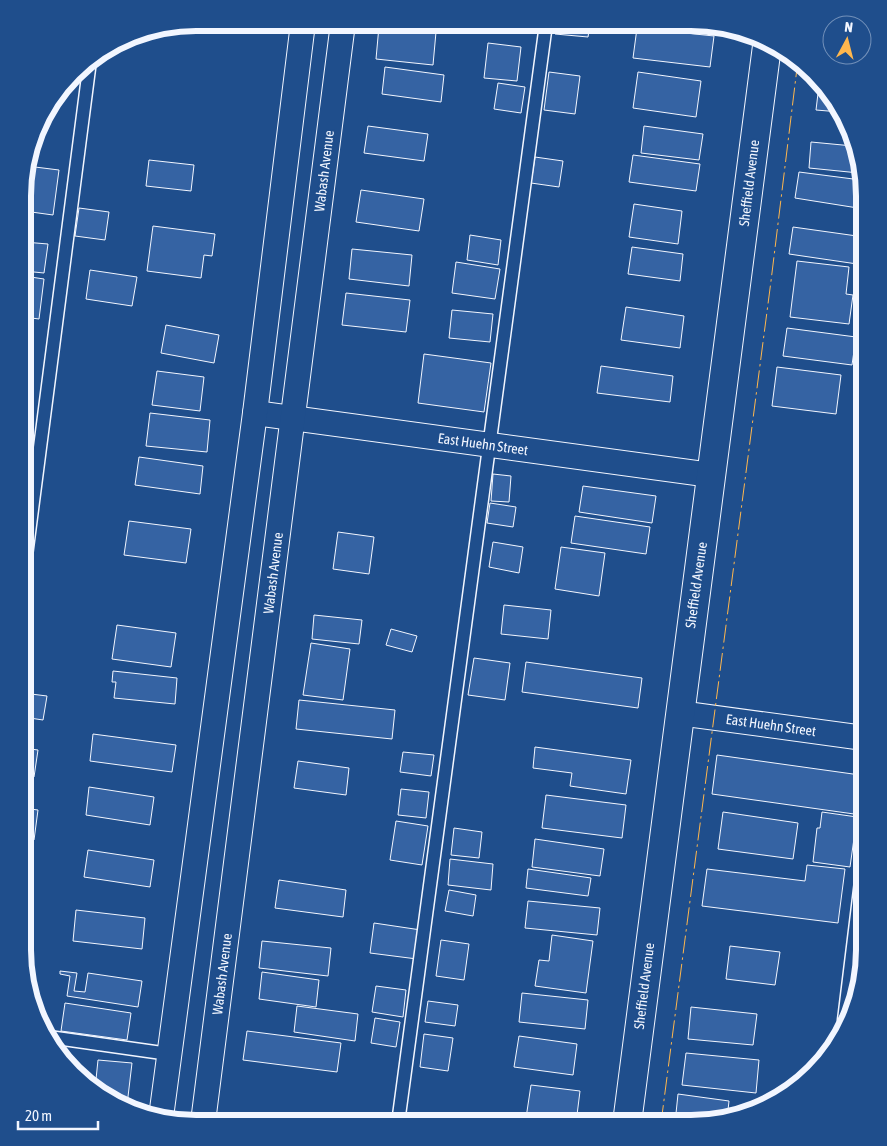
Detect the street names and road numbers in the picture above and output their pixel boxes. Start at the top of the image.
street label: Wabash Avenue [311,129,337,213]
street label: Sheffield Avenue [736,139,762,227]
street label: East Huehn Street [437,430,529,458]
street label: Wabash Avenue [260,531,286,615]
street label: Sheffield Avenue [682,541,710,629]
street label: East Huehn Street [725,711,817,739]
street label: Wabash Avenue [209,932,235,1016]
street label: Sheffield Avenue [631,942,657,1030]

